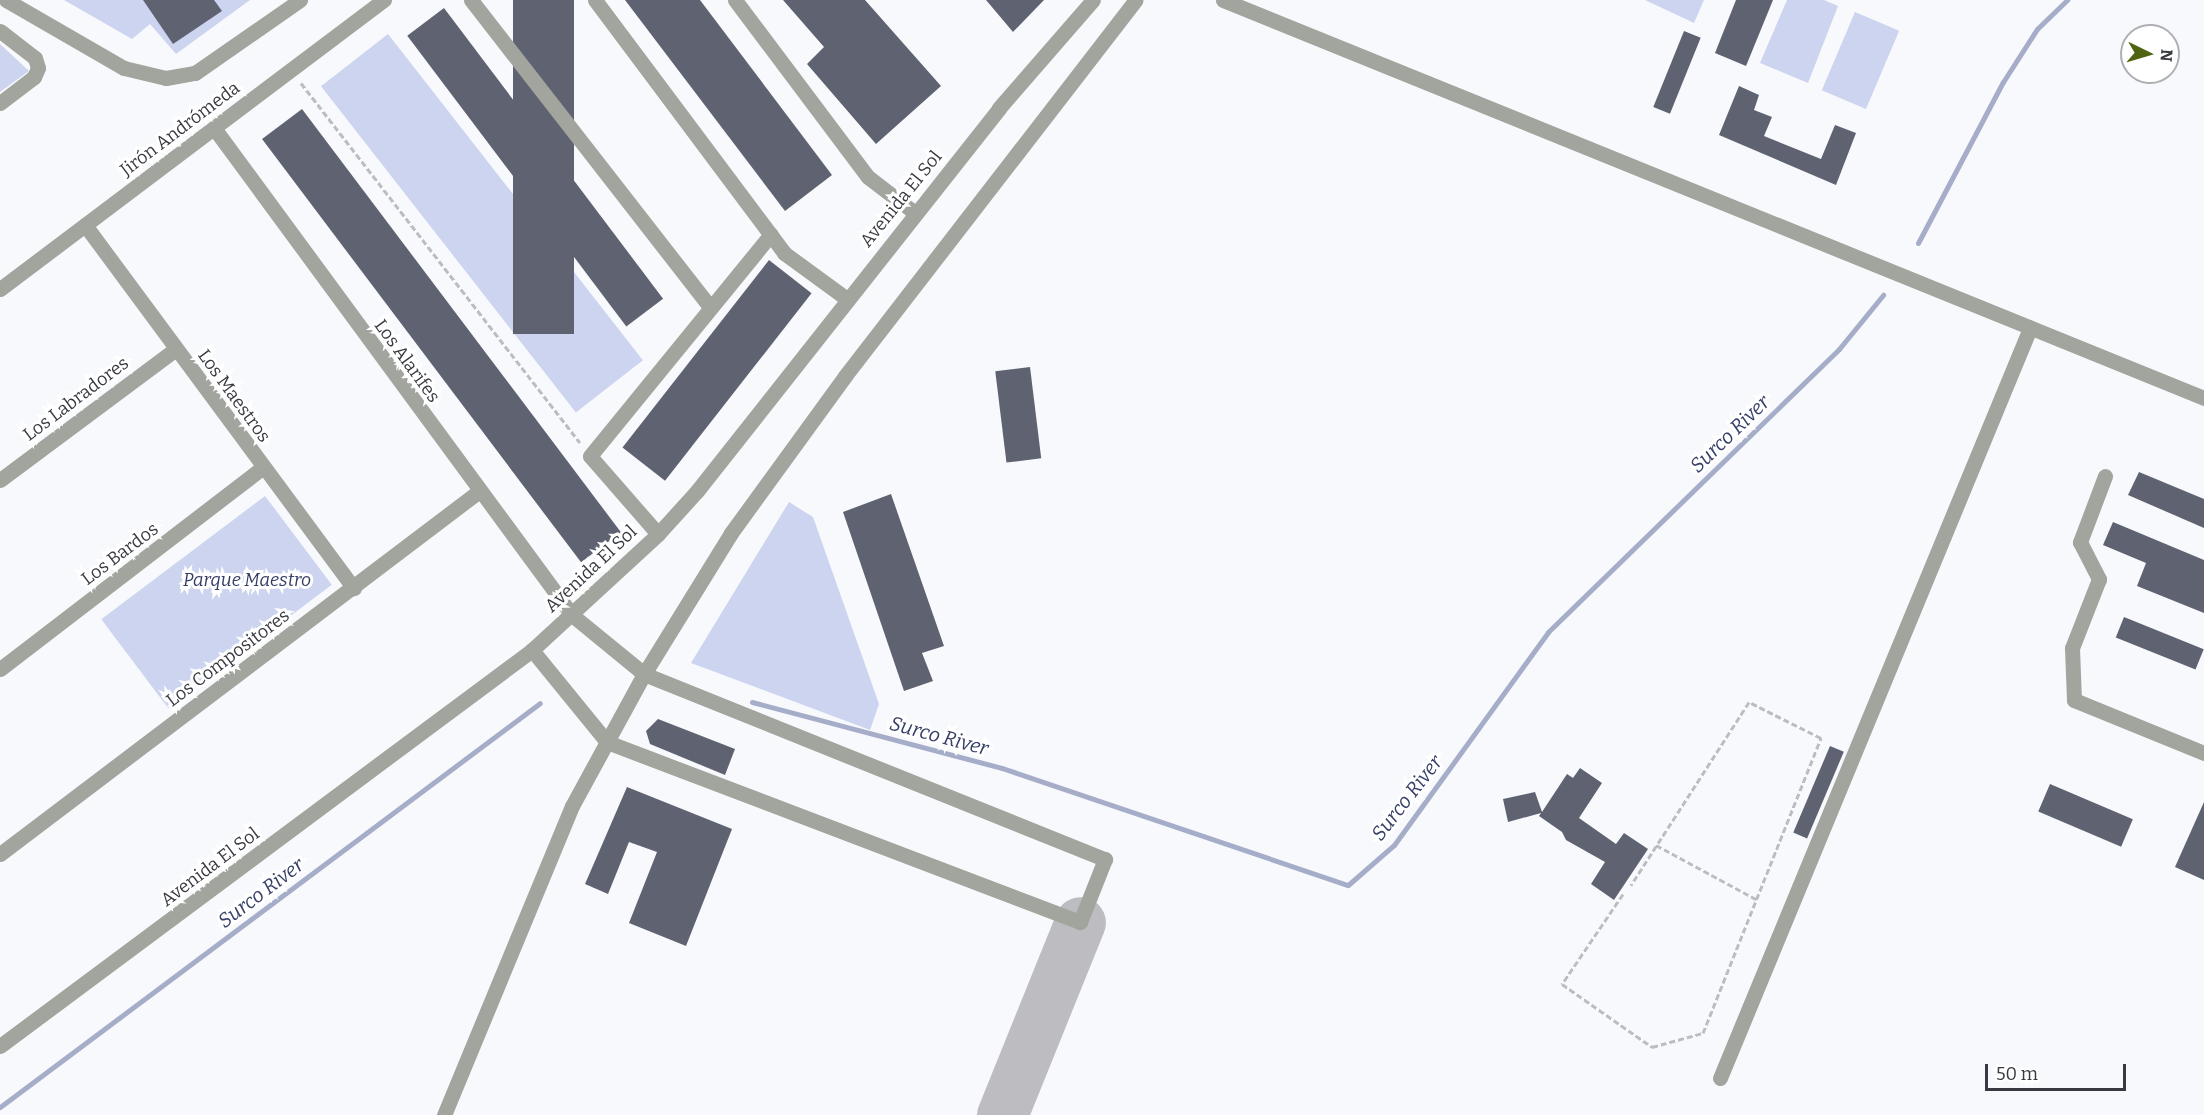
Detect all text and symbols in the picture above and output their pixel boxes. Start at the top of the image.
north arrow [2120,24,2180,84]
text: N [2156,48,2176,62]
street label: Jirón Andrómeda [116,77,244,181]
street label: Avenida El Sol [856,147,946,251]
street label: Los Alarifes [370,315,444,407]
street label: Los Maestros [193,345,275,447]
street label: Los Labradores [19,352,133,446]
water label: Surco River [1685,390,1775,478]
street label: Los Bardos [77,518,163,590]
street label: Avenida El Sol [541,521,641,617]
park label: Parque Maestro [183,569,311,591]
street label: Los Compositores [162,605,294,711]
water label: Surco River [887,711,991,761]
water label: Surco River [1366,751,1448,845]
street label: Avenida El Sol [157,823,263,911]
water label: Surco River [213,853,309,933]
scale bar [1988,1052,2129,1090]
text: 50 m [1996,1063,2038,1085]

